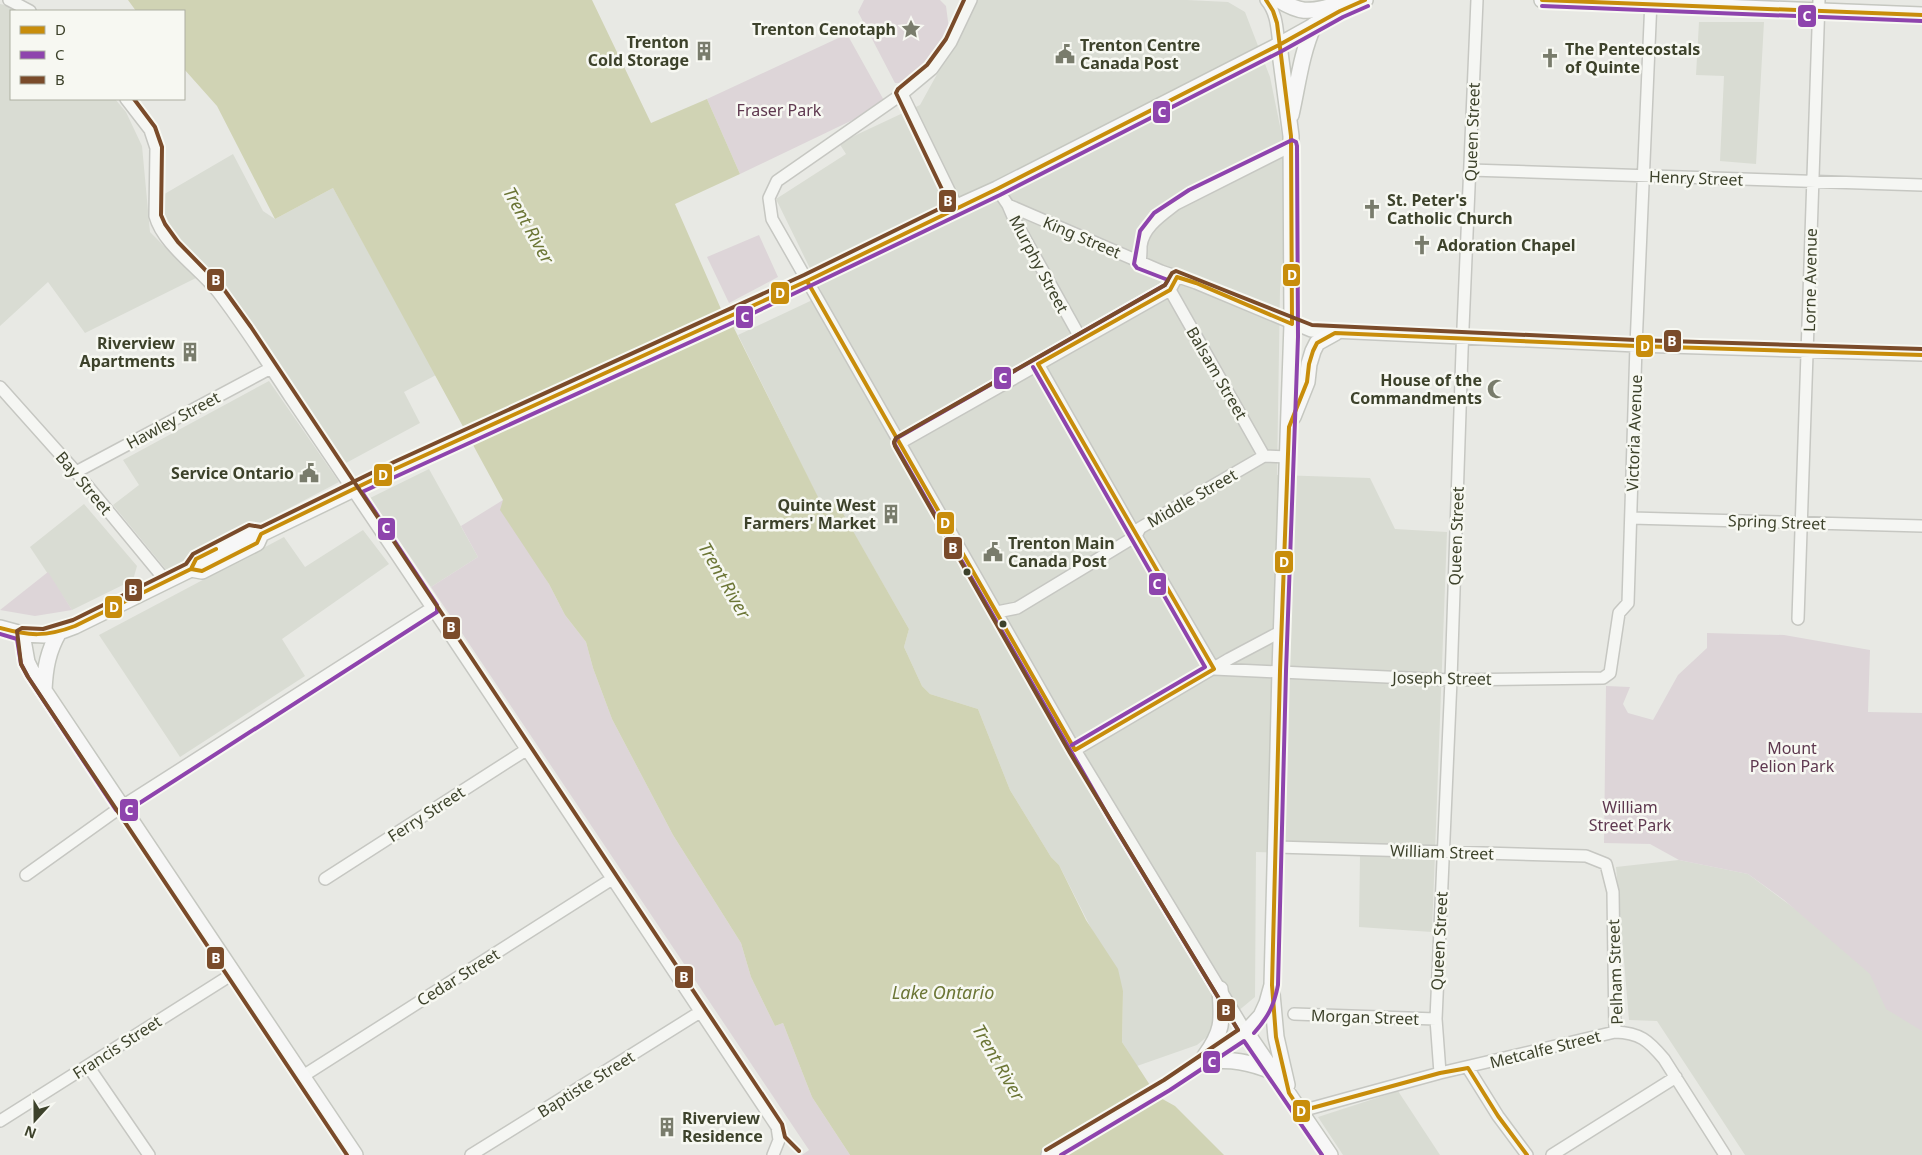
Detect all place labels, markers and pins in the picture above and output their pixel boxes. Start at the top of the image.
place label: Trenton Cenotaph [752,18,896,40]
place icon: Trenton Cenotaph [900,18,922,40]
place label: Trenton Cold Storage [588,31,689,71]
place label: Trenton Centre Canada Post [1080,34,1200,74]
place label: The Pentecostals of Quinte [1565,38,1700,78]
building icon: Trenton Cold Storage [693,40,715,62]
public building icon: Trenton Centre Canada Post [1054,43,1076,65]
church icon: The Pentecostals of Quinte [1539,47,1561,69]
place label: St. Peter's Catholic Church [1387,189,1513,229]
church icon: St. Peter's Catholic Church [1361,198,1383,220]
church icon: Adoration Chapel [1411,234,1433,256]
place label: Adoration Chapel [1437,234,1576,256]
place label: Riverview Apartments [80,332,175,372]
building icon: Riverview Apartments [179,341,201,363]
place label: House of the Commandments [1350,369,1482,409]
mosque icon: House of the Commandments [1486,378,1508,400]
place label: Service Ontario [171,462,294,484]
public building icon: Service Ontario [298,462,320,484]
place label: Quinte West Farmers' Market [743,494,876,534]
building icon: Quinte West Farmers' Market [880,503,902,525]
place label: Trenton Main Canada Post [1008,532,1115,572]
public building icon: Trenton Main Canada Post [982,541,1004,563]
unlabelled marker [962,567,972,577]
unlabelled marker [998,619,1008,629]
place label: Riverview Residence [682,1107,763,1147]
building icon: Riverview Residence [656,1116,678,1138]

